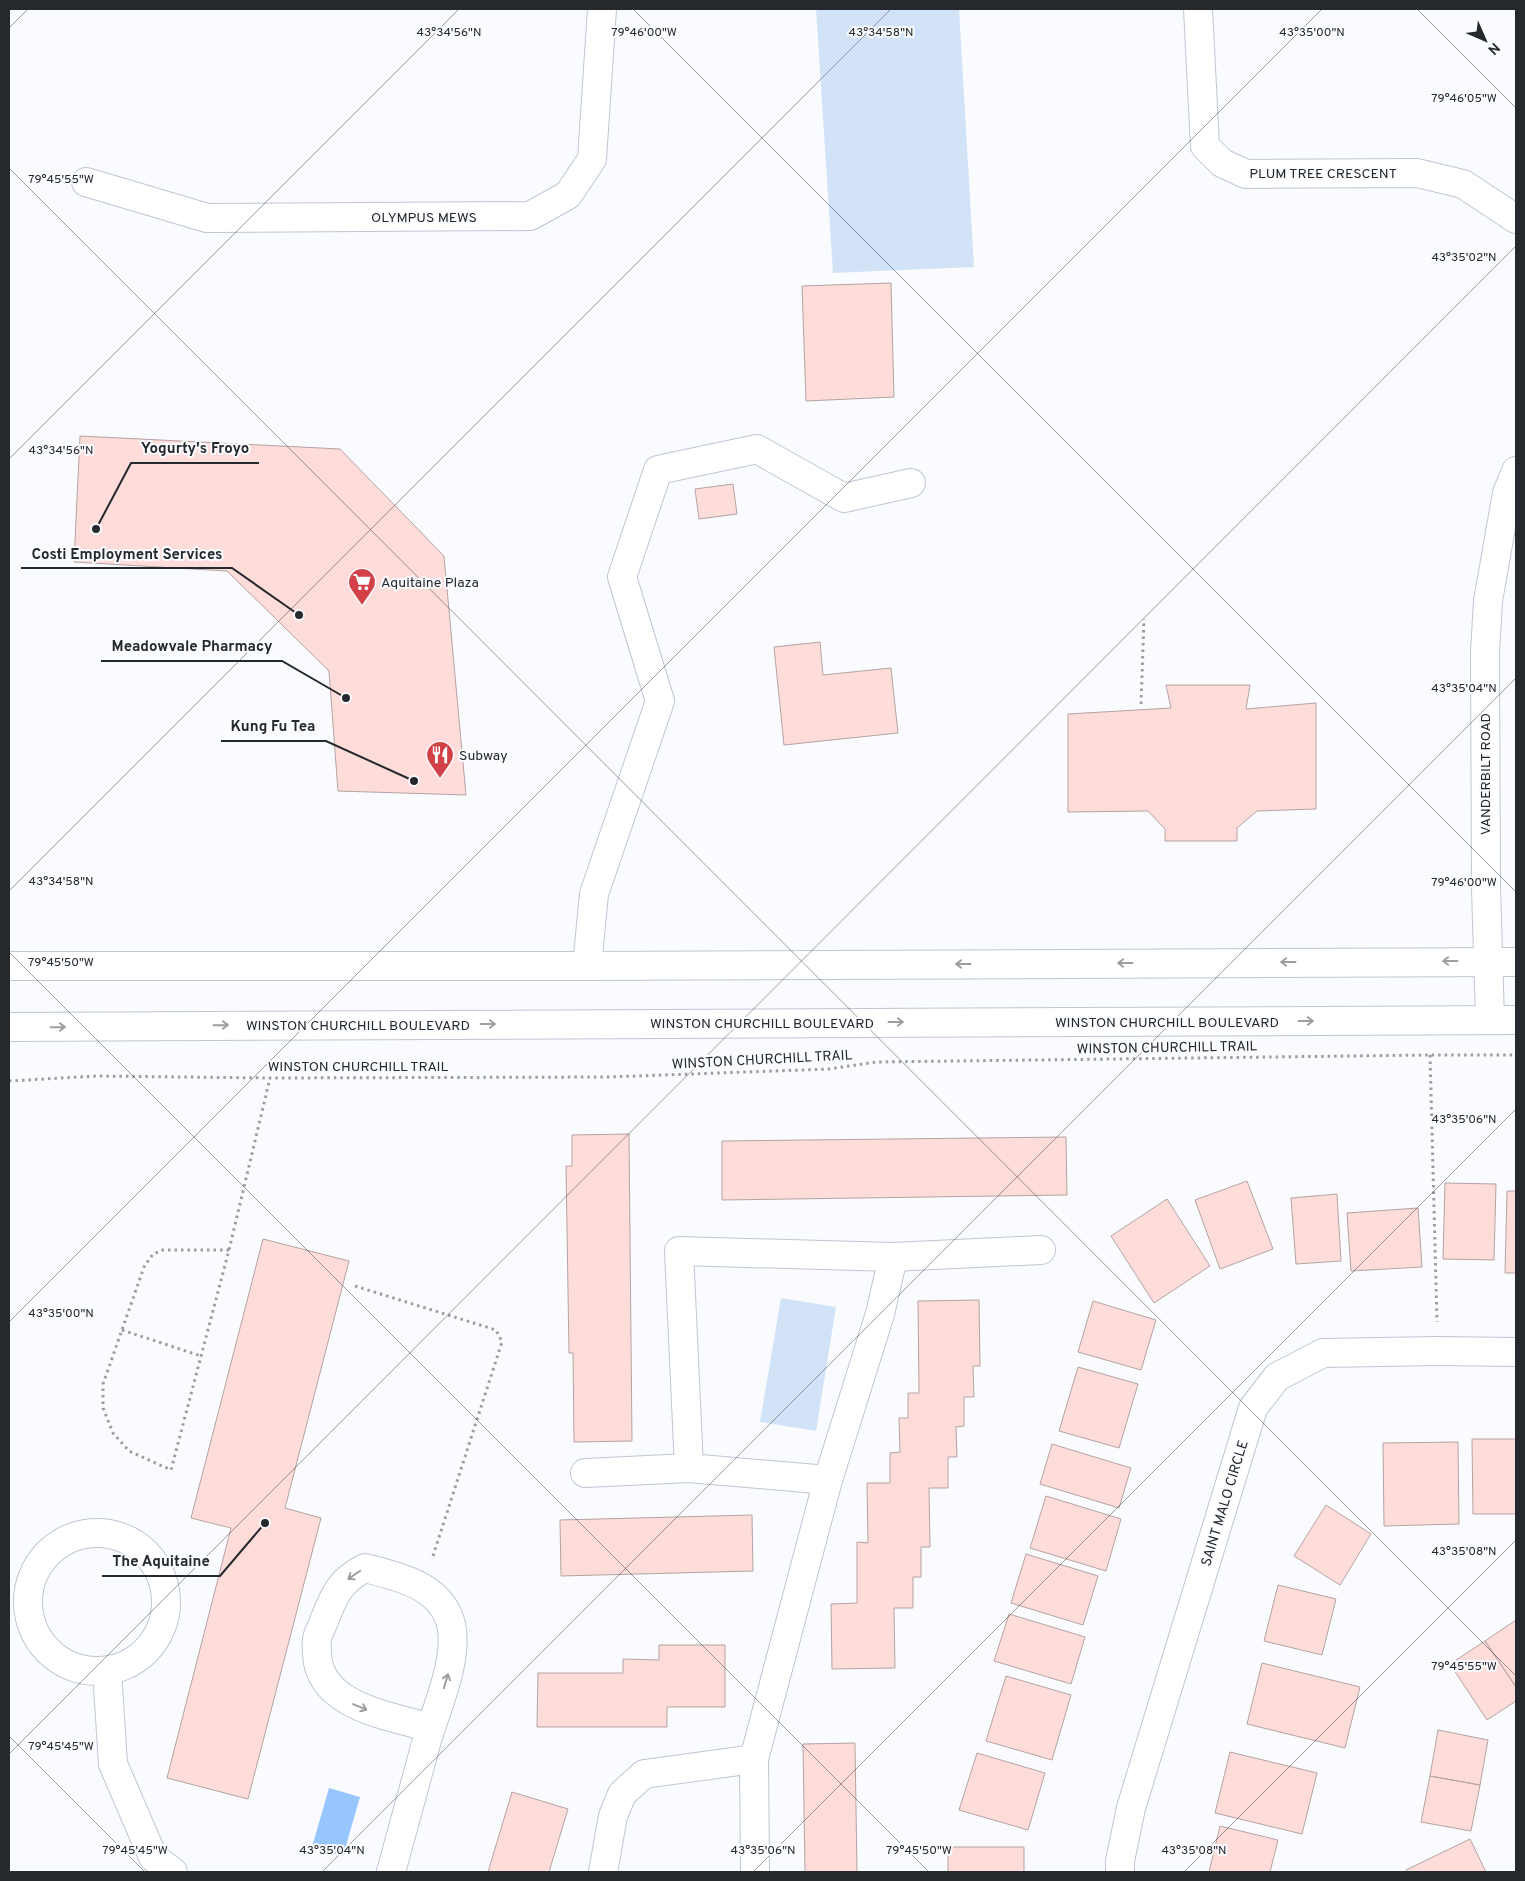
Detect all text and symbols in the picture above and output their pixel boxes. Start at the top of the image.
north arrow [1460,15,1510,65]
text: 43°34'56"N [417,25,481,41]
text: 79°46'00"W [611,25,677,41]
text: 43°34'58"N [849,25,913,41]
text: 43°35'00"N [1279,25,1345,41]
text: N [1484,39,1503,58]
text: 79°46'05"W [1431,91,1497,107]
street label: PLUM TREE CRESCENT [1249,166,1397,183]
text: 79°45'55"W [28,172,94,188]
street label: OLYMPUS MEWS [371,210,477,227]
text: 43°35'02"N [1431,250,1497,266]
callout: Yogurty's Froyo [131,433,259,463]
text: Yogurty's Froyo [141,440,249,459]
text: 43°34'56"N [29,443,93,459]
callout: Costi Employment Services [21,538,232,568]
text: Costi Employment Services [32,546,222,565]
supermarket icon: Aquitaine Plaza [347,567,377,606]
place label: Aquitaine Plaza [381,575,479,592]
callout: Meadowvale Pharmacy [101,631,282,661]
text: Meadowvale Pharmacy [112,638,273,657]
text: 43°35'04"N [1431,681,1497,697]
callout: Kung Fu Tea [221,711,326,741]
street label: VANDERBILT ROAD [1478,713,1495,835]
text: Kung Fu Tea [231,718,315,737]
restaurant icon: Subway [425,740,455,779]
place label: Subway [459,748,508,765]
text: 43°34'58"N [29,874,93,890]
text: 79°46'00"W [1431,875,1497,891]
text: 79°45'50"W [28,955,94,971]
one-way arrow [1442,956,1458,966]
one-way arrow [1280,957,1296,967]
one-way arrow [1117,958,1134,968]
one-way arrow [955,959,971,969]
street label: WINSTON CHURCHILL BOULEVARD [1055,1015,1279,1032]
street label: WINSTON CHURCHILL BOULEVARD [650,1016,874,1033]
one-way arrow [1298,1016,1314,1026]
one-way arrow [887,1017,903,1027]
street label: WINSTON CHURCHILL BOULEVARD [246,1018,470,1035]
one-way arrow [480,1019,496,1029]
one-way arrow [212,1020,228,1030]
one-way arrow [50,1022,66,1032]
street label: WINSTON CHURCHILL TRAIL [1077,1038,1258,1059]
street label: WINSTON CHURCHILL TRAIL [671,1047,853,1074]
street label: WINSTON CHURCHILL TRAIL [268,1059,449,1076]
text: 43°35'06"N [1431,1112,1497,1128]
text: 43°35'00"N [28,1306,94,1322]
street label: SAINT MALO CIRCLE [1198,1439,1253,1568]
text: 43°35'08"N [1431,1544,1497,1560]
callout: The Aquitaine [102,1546,220,1576]
text: The Aquitaine [112,1553,210,1572]
one-way arrow [347,1570,361,1580]
text: 79°45'55"W [1431,1659,1497,1675]
one-way arrow [442,1674,451,1689]
one-way arrow [352,1702,367,1712]
text: 79°45'45"W [28,1739,94,1755]
text: 79°45'45"W [102,1843,168,1859]
text: 43°35'04"N [299,1843,365,1859]
text: 43°35'06"N [730,1843,796,1859]
text: 79°45'50"W [886,1843,952,1859]
text: 43°35'08"N [1161,1843,1227,1859]

